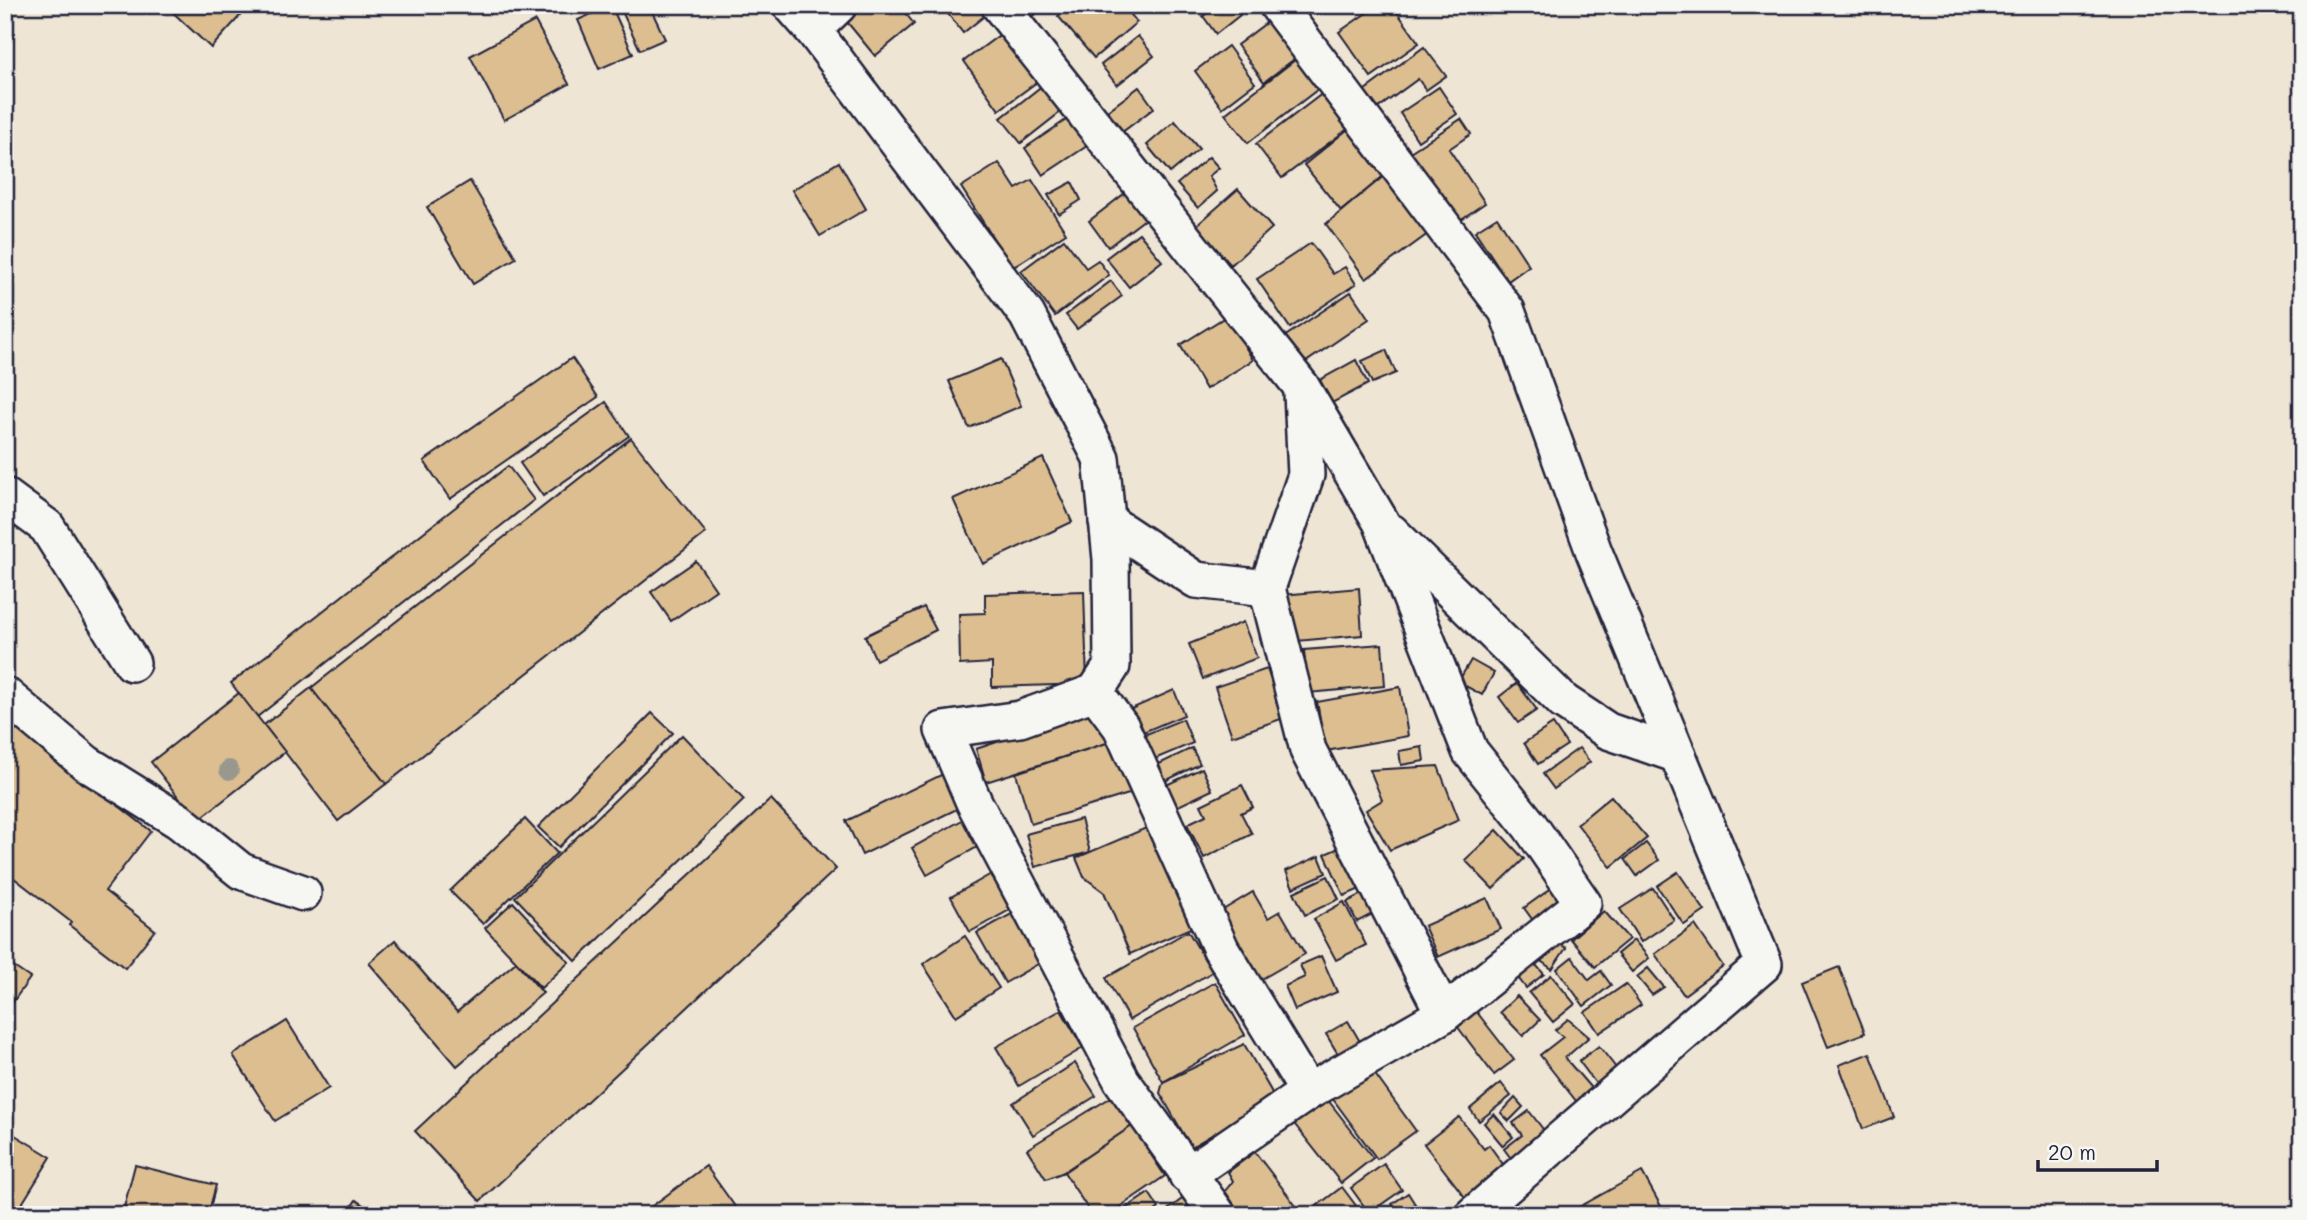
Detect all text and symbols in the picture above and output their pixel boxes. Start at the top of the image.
scale bar [2038,1129,2156,1173]
text: 20 m [2048,1138,2096,1165]

